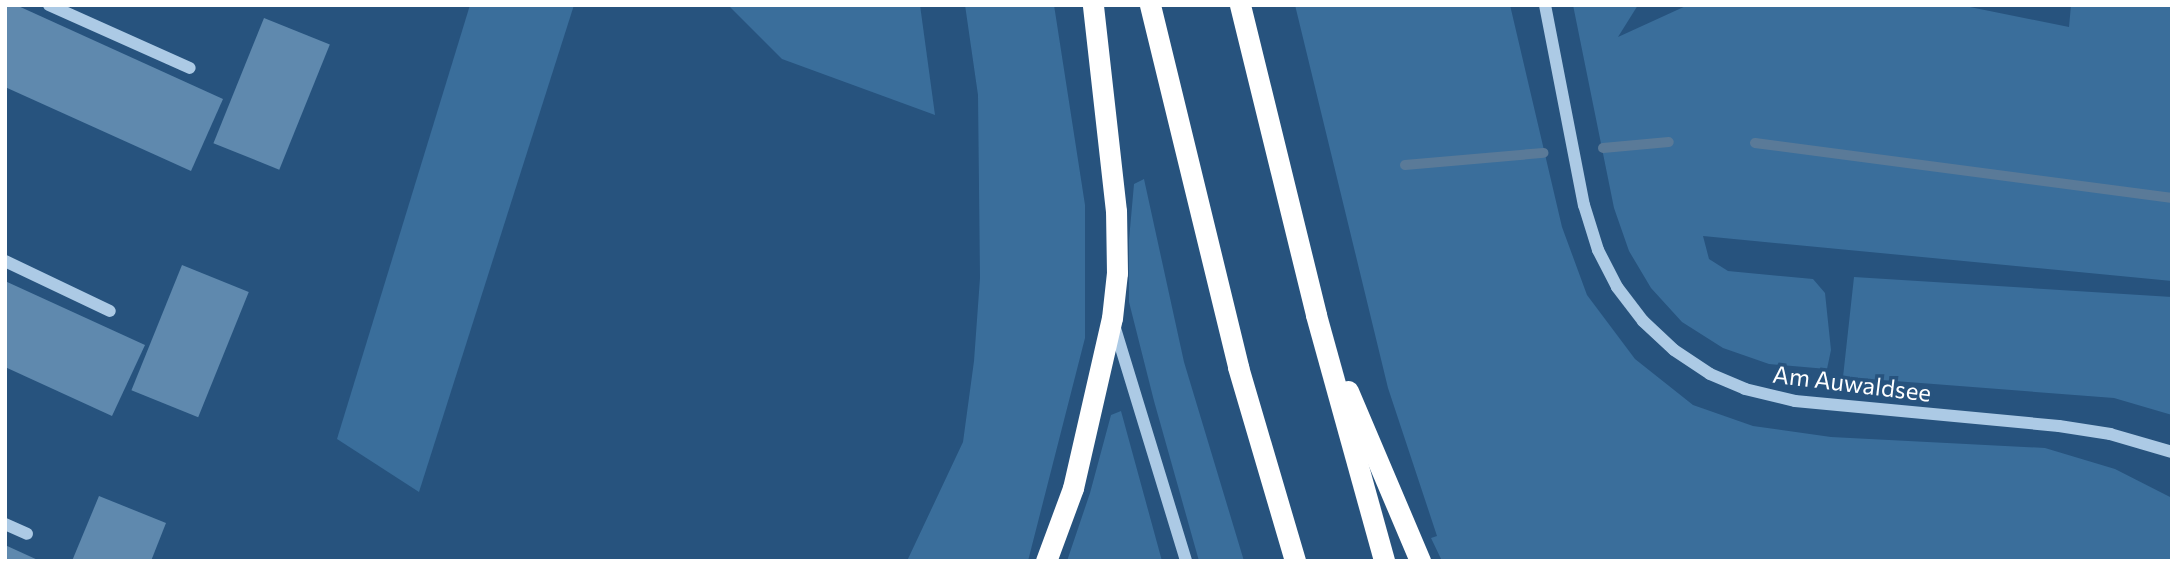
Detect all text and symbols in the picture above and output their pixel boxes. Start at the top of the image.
street label: Am Auwaldsee [1771,359,1933,407]

